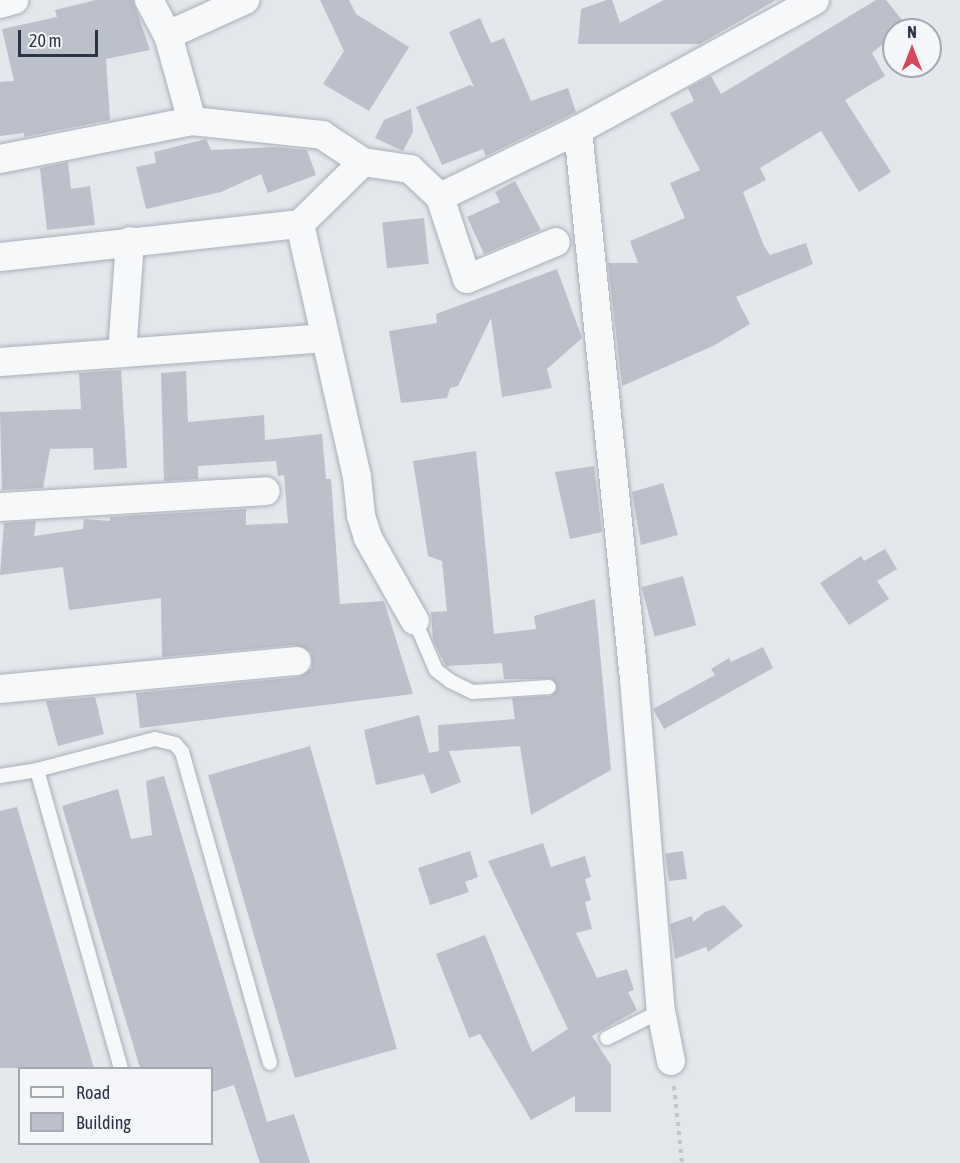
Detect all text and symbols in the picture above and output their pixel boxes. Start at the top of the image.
scale bar [21,18,100,56]
north arrow [882,18,942,78]
text: N [907,23,917,41]
text: 20 m [29,30,61,51]
legend [18,1067,213,1145]
text: Road [76,1082,110,1103]
text: Building [76,1112,131,1133]

